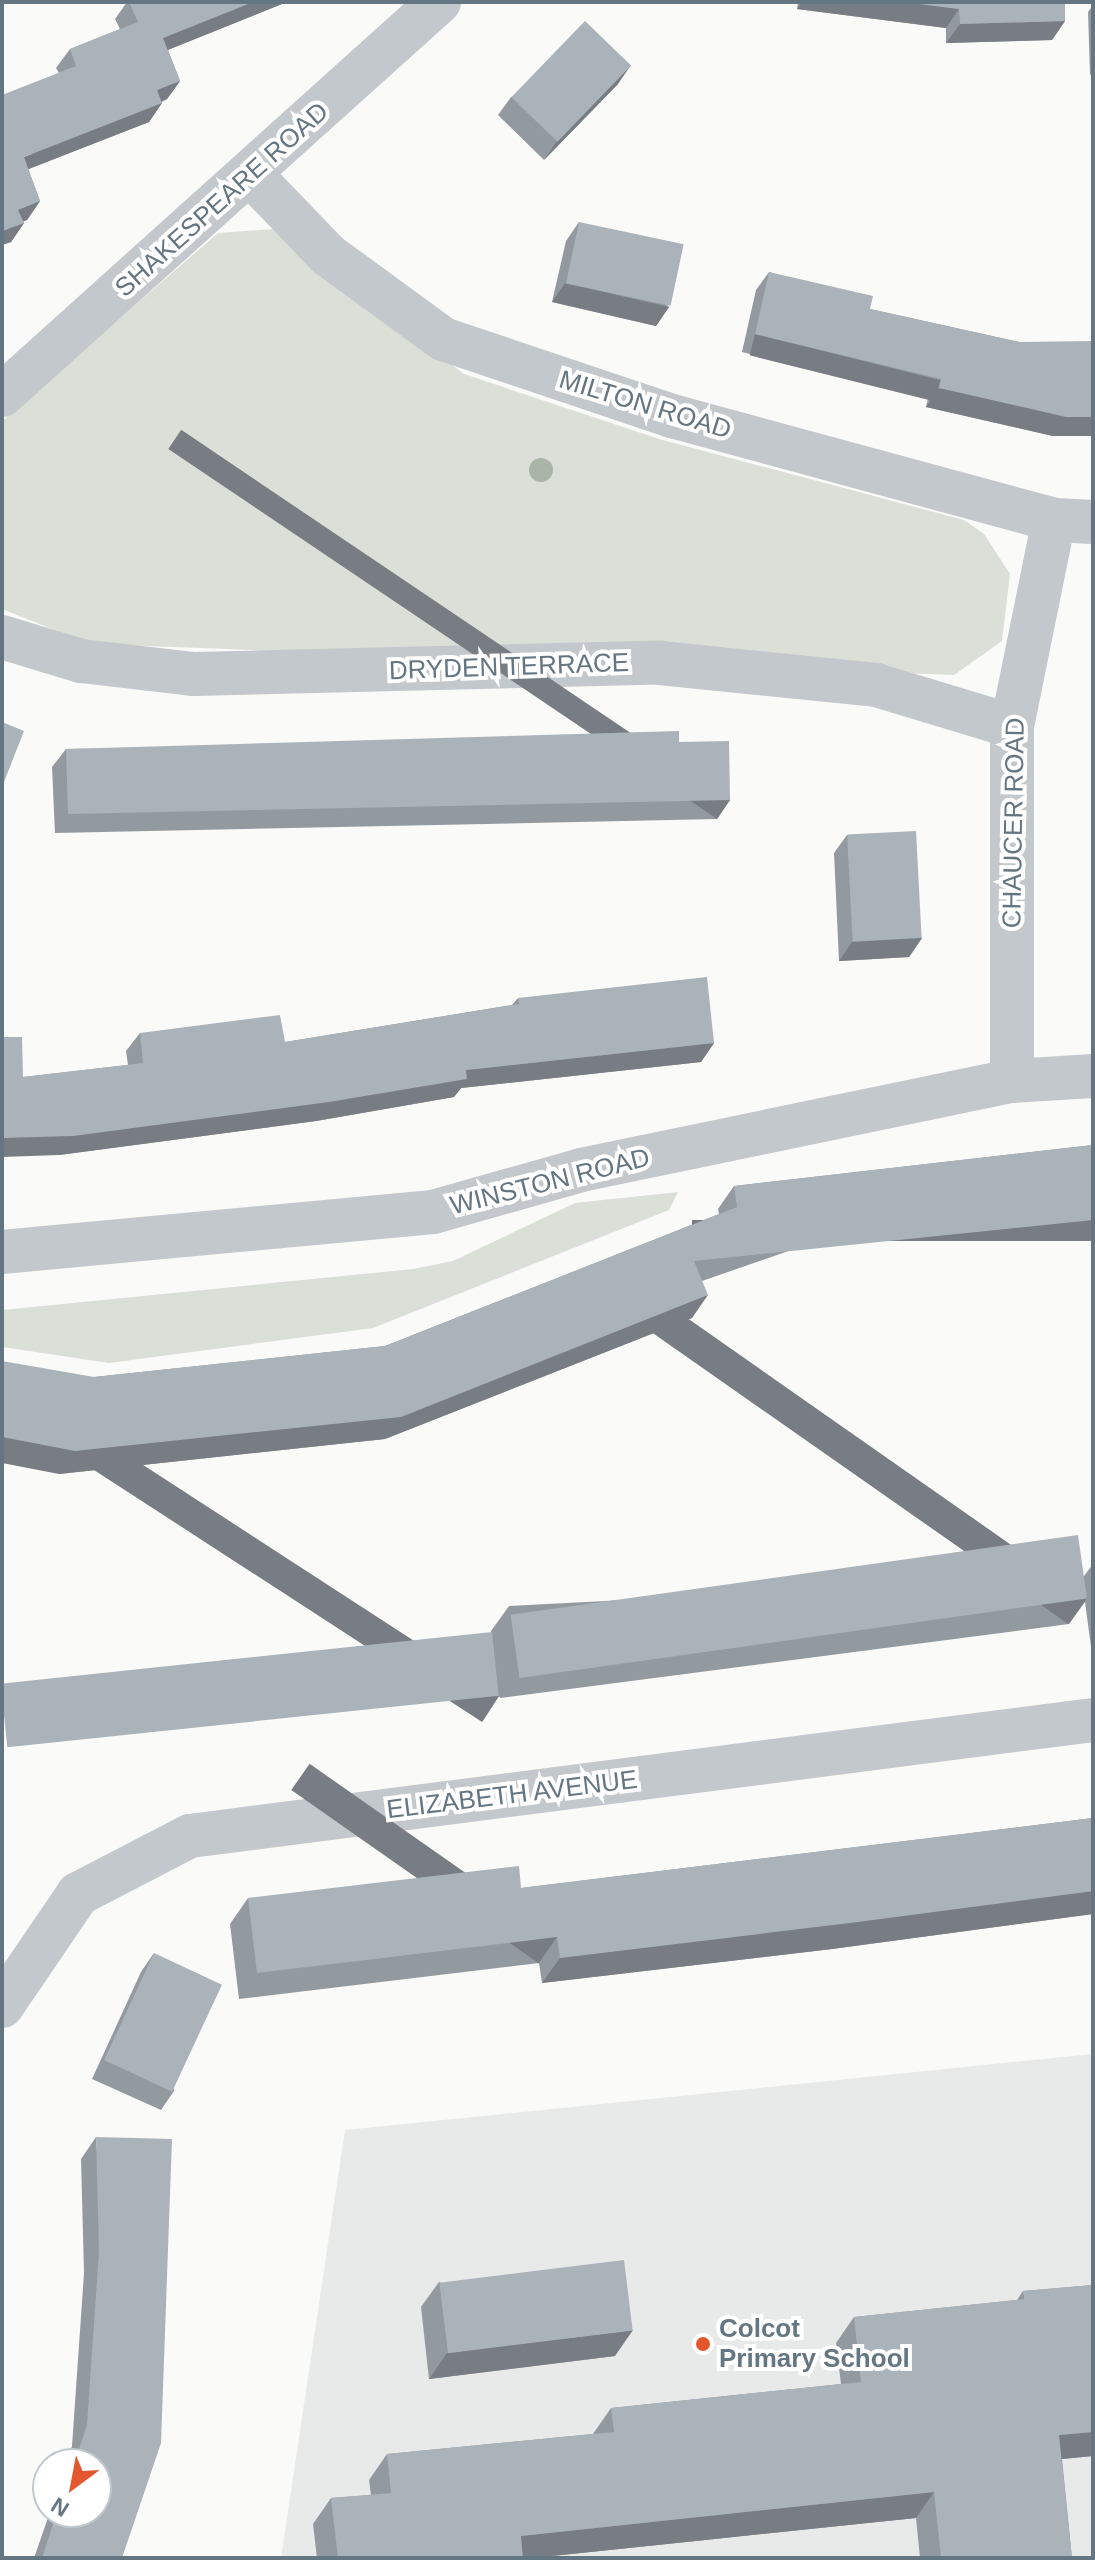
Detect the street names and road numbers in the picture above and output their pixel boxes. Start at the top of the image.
street label: SHAKESPEARE ROAD [109,96,335,304]
street label: MILTON ROAD [555,364,735,446]
street label: DRYDEN TERRACE [388,647,630,687]
street label: CHAUCER ROAD [997,717,1031,929]
street label: WINSTON ROAD [447,1142,653,1222]
street label: ELIZABETH AVENUE [384,1764,640,1826]

